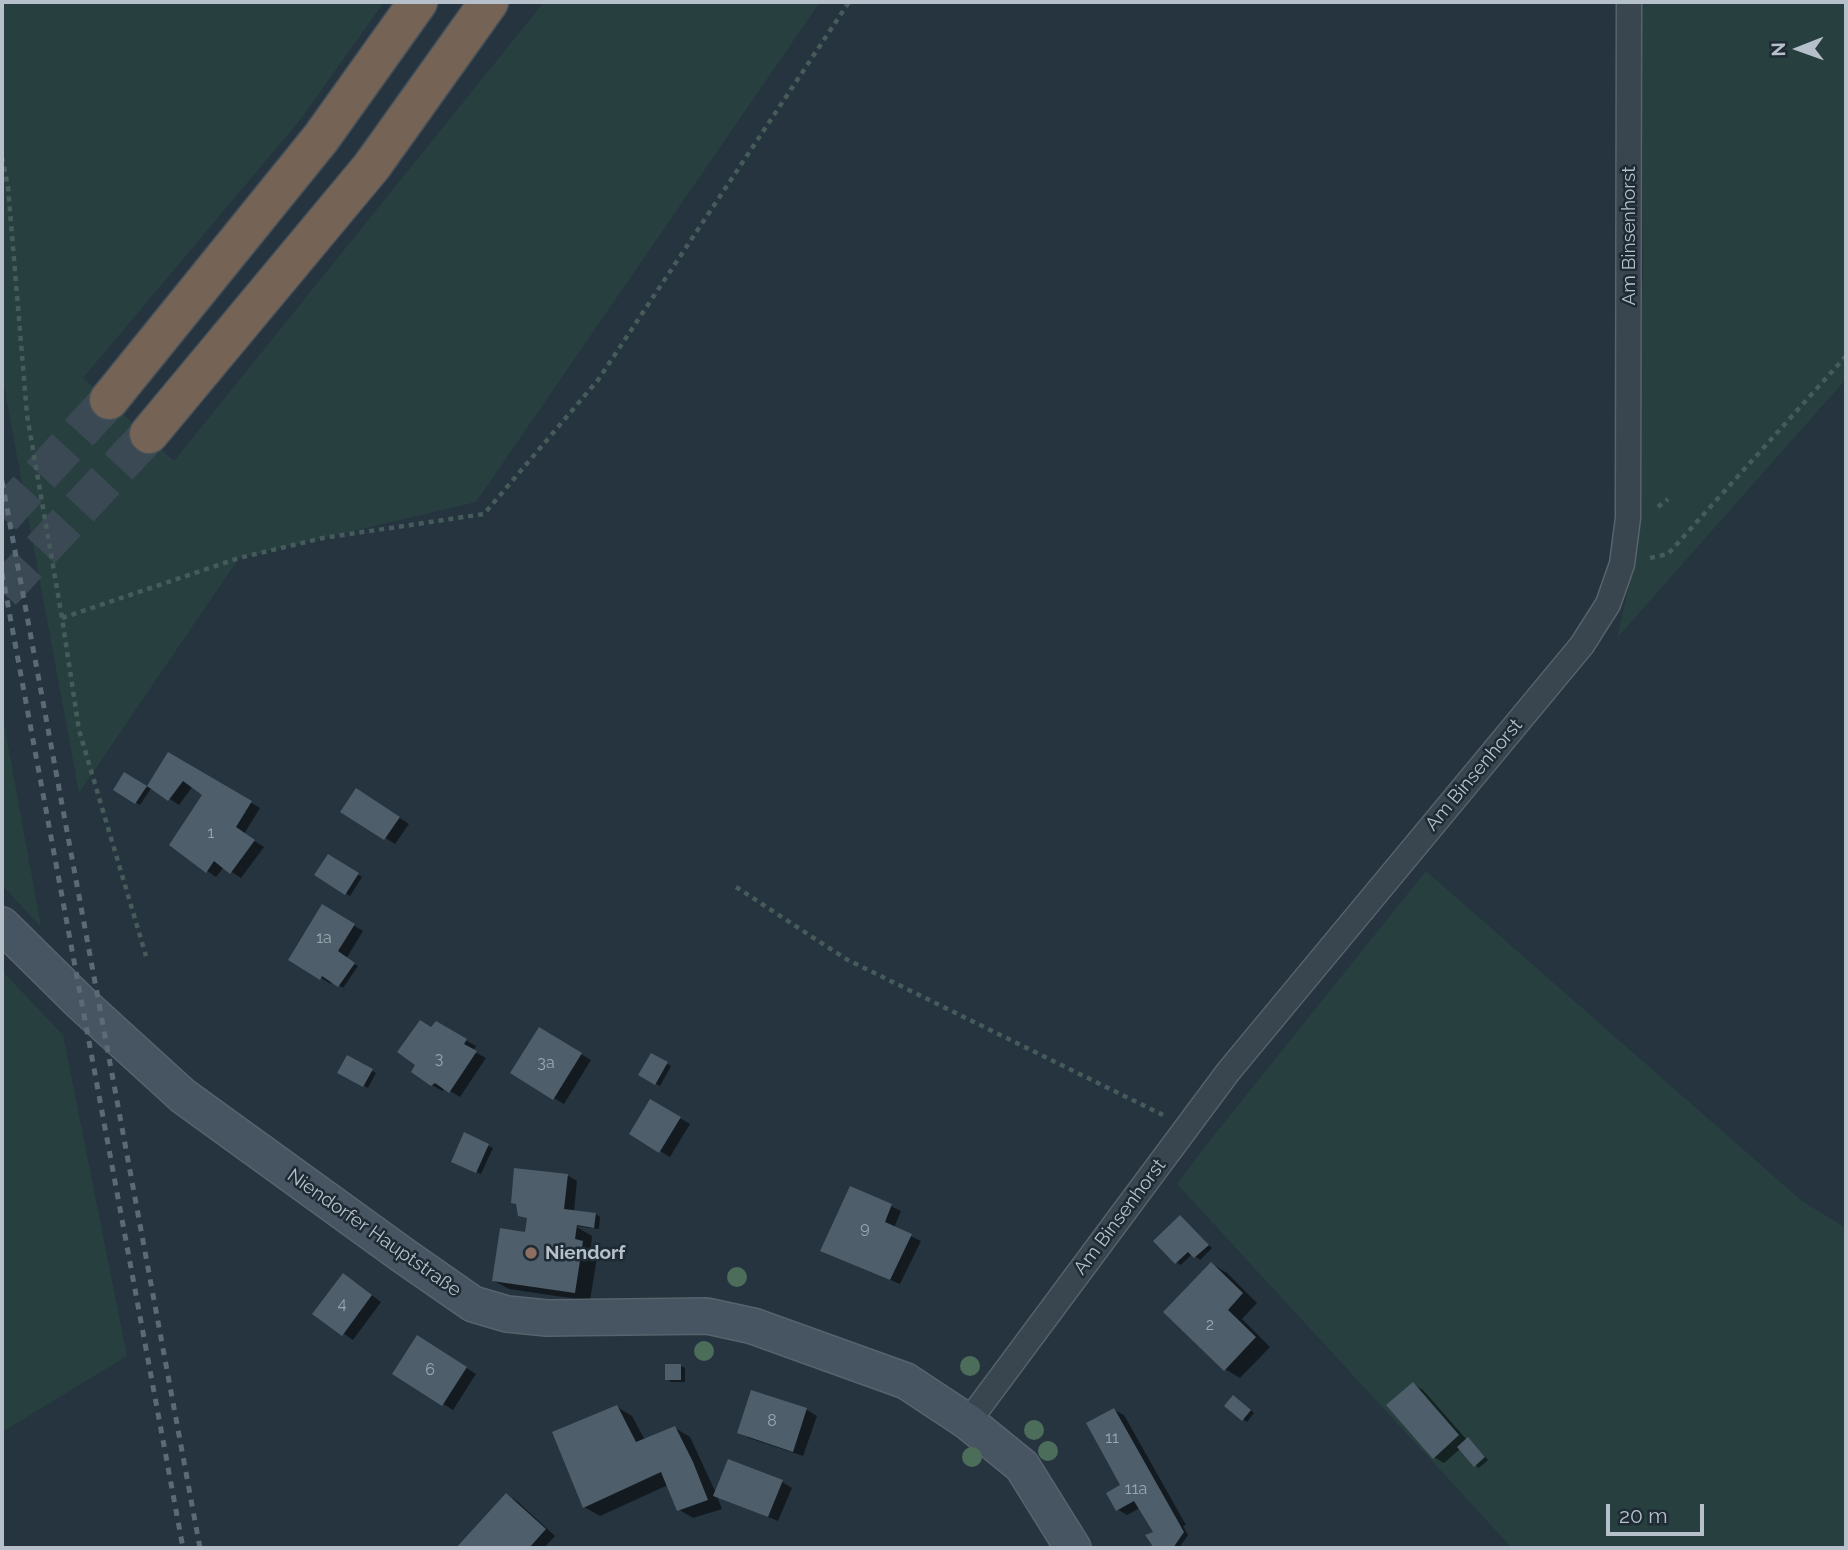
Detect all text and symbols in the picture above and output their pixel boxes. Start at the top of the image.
north arrow [1764,14,1834,84]
text: N [1767,42,1789,57]
street label: Am Binsenhorst [1618,166,1640,306]
street label: Am Binsenhorst [1421,714,1527,836]
house number: 1 [208,823,214,843]
house number: 1a [316,928,332,948]
house number: 3 [435,1049,443,1069]
house number: 3a [537,1053,555,1073]
street label: Am Binsenhorst [1069,1155,1171,1279]
street label: Niendorfer Hauptstraße [283,1164,465,1302]
house number: 9 [860,1218,870,1238]
place label: Niendorf [545,1242,625,1264]
marker: Niendorf [523,1245,539,1261]
house number: 4 [338,1294,346,1314]
house number: 2 [1206,1315,1214,1335]
house number: 6 [425,1360,435,1380]
house number: 8 [767,1411,777,1431]
house number: 11 [1105,1428,1119,1448]
house number: 11a [1125,1479,1147,1499]
scale bar [1610,1490,1708,1534]
text: 20 m [1619,1503,1667,1528]

